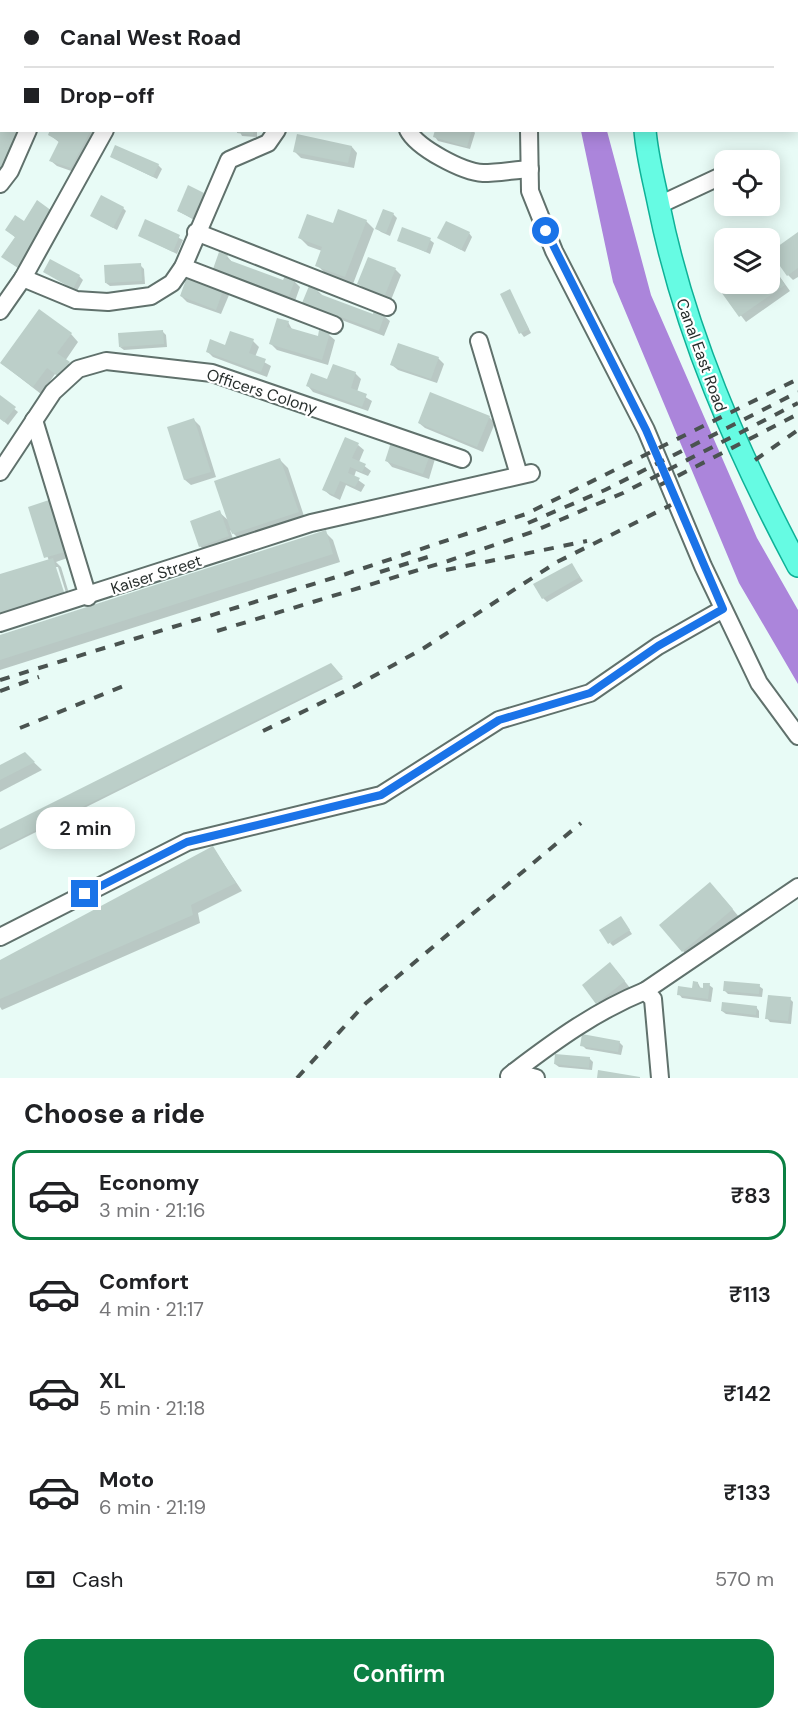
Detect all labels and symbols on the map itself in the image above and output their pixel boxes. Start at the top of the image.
route start [532,217,559,244]
street label: Canal East Road [671,296,732,415]
street label: Officers Colony [204,364,320,419]
street label: Kaiser Street [108,550,204,599]
callout: 2 min [36,807,134,849]
route end [71,880,98,907]

